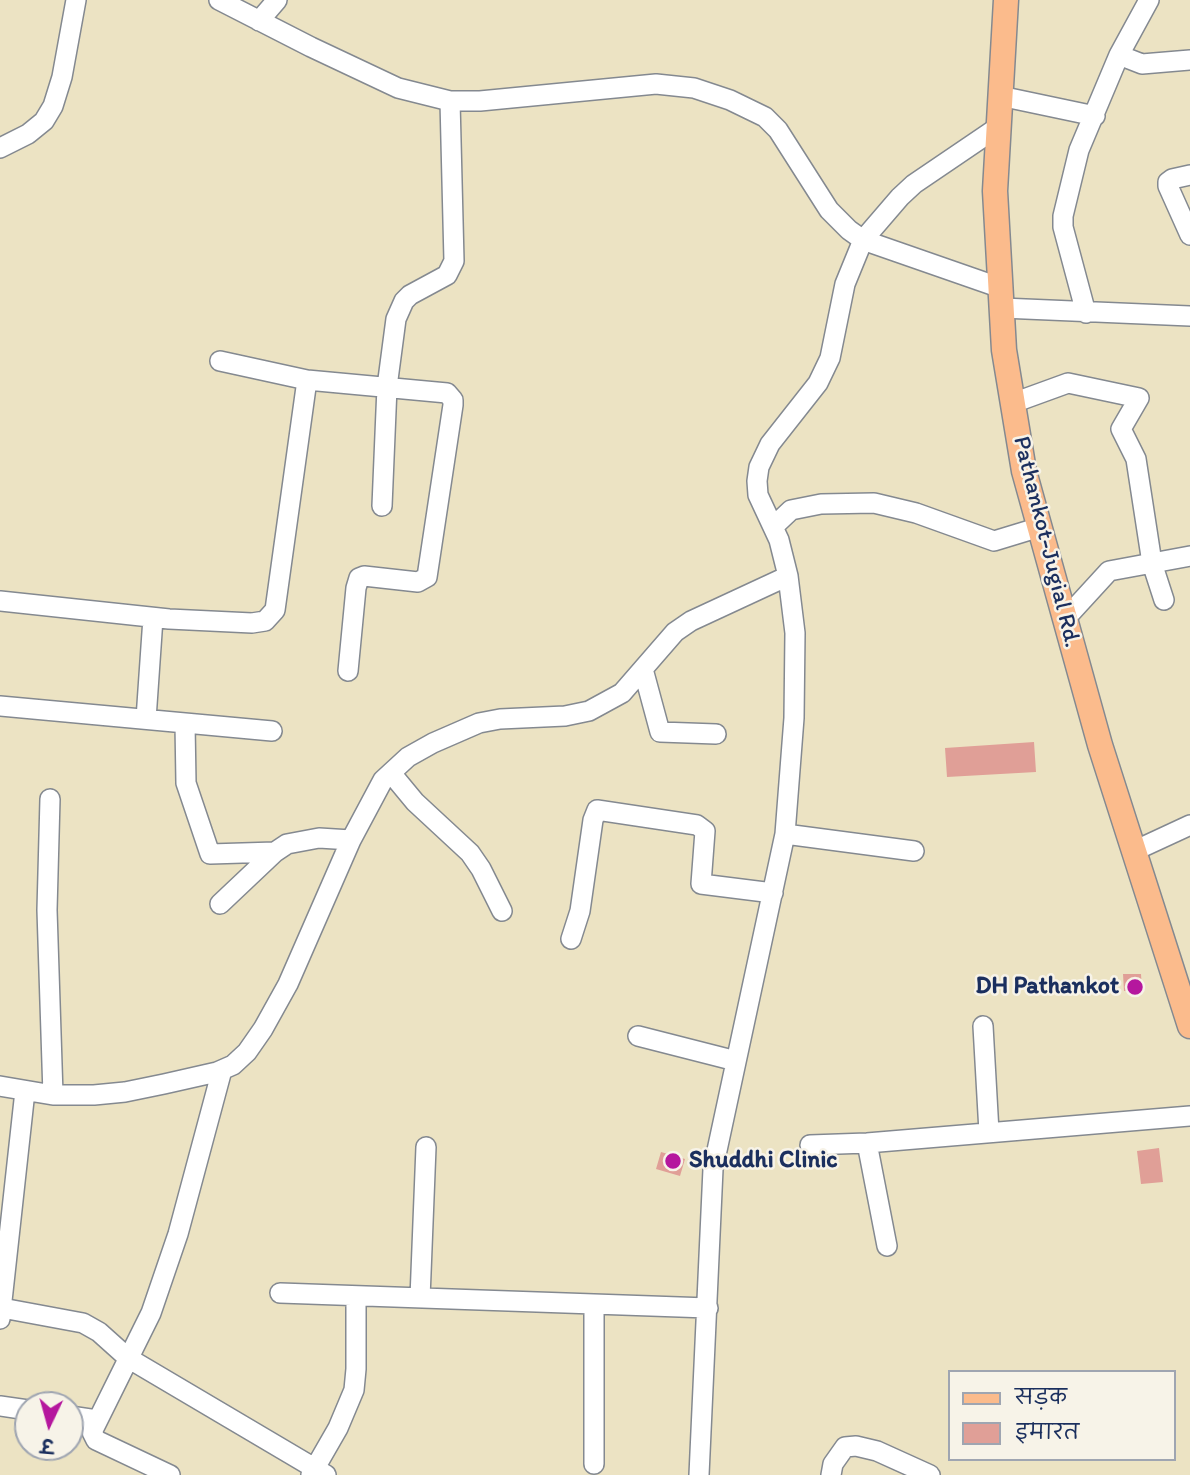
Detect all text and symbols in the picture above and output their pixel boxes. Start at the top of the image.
street label: Pathankot-Jugial Rd. [1006,433,1086,651]
place label: DH Pathankot [976,973,1119,1001]
marker: DH Pathankot [1125,977,1145,997]
place label: Shuddhi Clinic [689,1147,838,1175]
marker: Shuddhi Clinic [663,1151,683,1171]
legend [948,1370,1176,1461]
text: सड़क [1015,1384,1067,1409]
north arrow [14,1391,84,1461]
text: इमारत [1015,1419,1079,1444]
text: उ [40,1433,55,1457]

